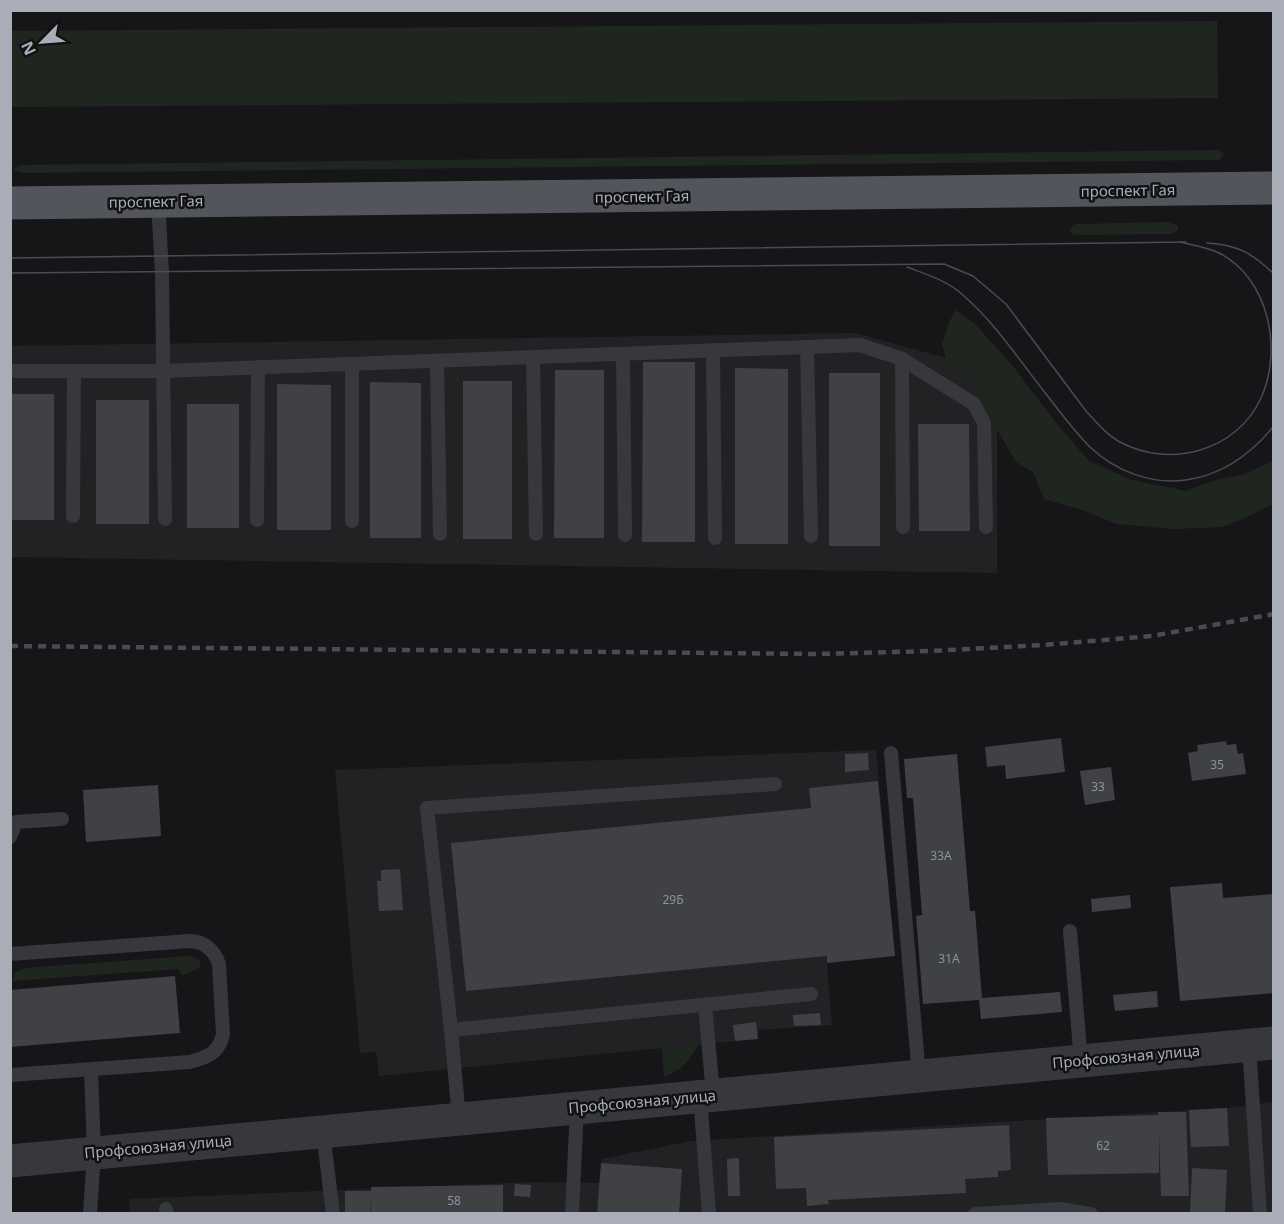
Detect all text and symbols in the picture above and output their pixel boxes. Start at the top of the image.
north arrow [12,12,72,72]
text: N [16,38,41,59]
street label: проспект Гая [1080,179,1176,201]
street label: проспект Гая [594,185,690,207]
street label: проспект Гая [108,190,204,212]
house number: 35 [1210,756,1224,773]
house number: 33 [1091,778,1105,795]
house number: 33А [930,847,952,864]
house number: 29Б [662,891,684,908]
house number: 31А [938,950,960,967]
street label: Профсоюзная улица [1051,1040,1201,1072]
street label: Профсоюзная улица [567,1085,717,1117]
street label: Профсоюзная улица [83,1130,233,1162]
house number: 62 [1096,1137,1110,1154]
house number: 58 [447,1192,461,1209]

